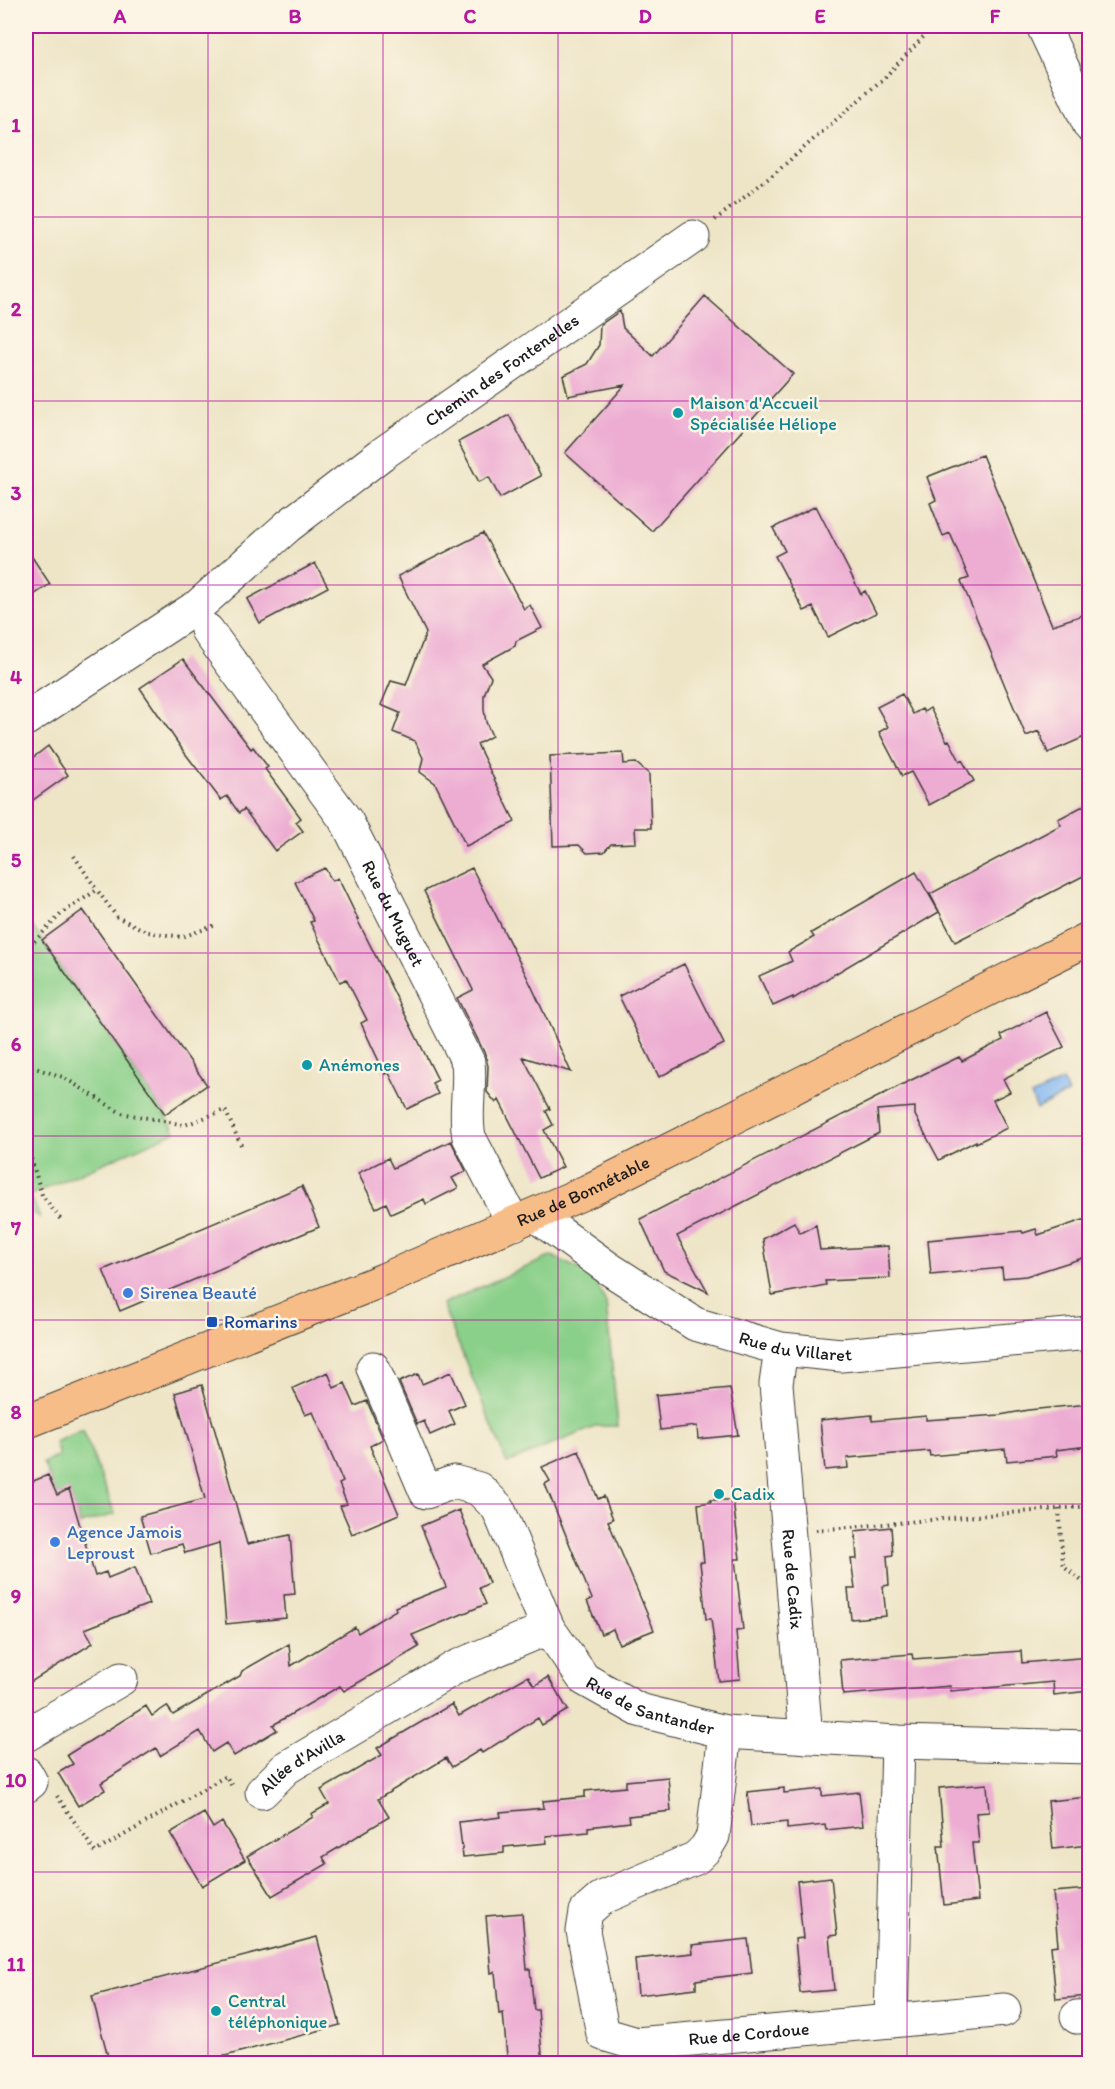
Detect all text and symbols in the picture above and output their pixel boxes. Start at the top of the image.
text: A [113,4,127,28]
text: B [289,4,302,28]
text: C [464,4,477,28]
text: D [638,4,652,28]
text: E [814,4,826,28]
text: F [990,4,1001,28]
text: 1 [11,113,21,137]
text: 2 [11,297,22,321]
street label: Chemin des Fontenelles [421,309,583,431]
place label: Maison d'Accueil Spécialisée Héliope [690,392,837,435]
marker: Maison d'Accueil Spécialisée Héliope [671,406,685,420]
text: 3 [11,481,22,505]
text: 4 [10,665,22,689]
text: 5 [11,848,22,872]
street label: Rue du Muguet [357,857,429,970]
text: 6 [11,1032,22,1056]
place label: Anémones [319,1054,400,1076]
marker: Anémones [300,1058,314,1072]
street label: Rue de Bonnétable [513,1151,653,1232]
text: 7 [10,1216,21,1240]
place label: Sirenea Beauté [140,1282,257,1304]
marker: Sirenea Beauté [121,1286,135,1300]
place label: Romarins [224,1311,298,1333]
marker: Romarins [205,1315,219,1329]
street label: Rue du Villaret [736,1326,853,1366]
text: 8 [11,1400,22,1424]
place label: Cadix [731,1483,775,1505]
marker: Cadix [712,1487,726,1501]
place label: Agence Jamois Leproust [67,1521,182,1564]
street label: Rue de Cadix [777,1528,808,1630]
marker: Agence Jamois Leproust [48,1535,62,1549]
text: 9 [11,1584,21,1608]
street label: Rue de Santander [582,1671,717,1740]
street label: Allée d'Avilla [254,1724,349,1800]
text: 10 [5,1768,27,1792]
text: 11 [7,1952,26,1976]
place label: Central téléphonique [228,1990,327,2033]
marker: Central téléphonique [209,2004,223,2018]
street label: Rue de Cordoue [687,2017,810,2050]

